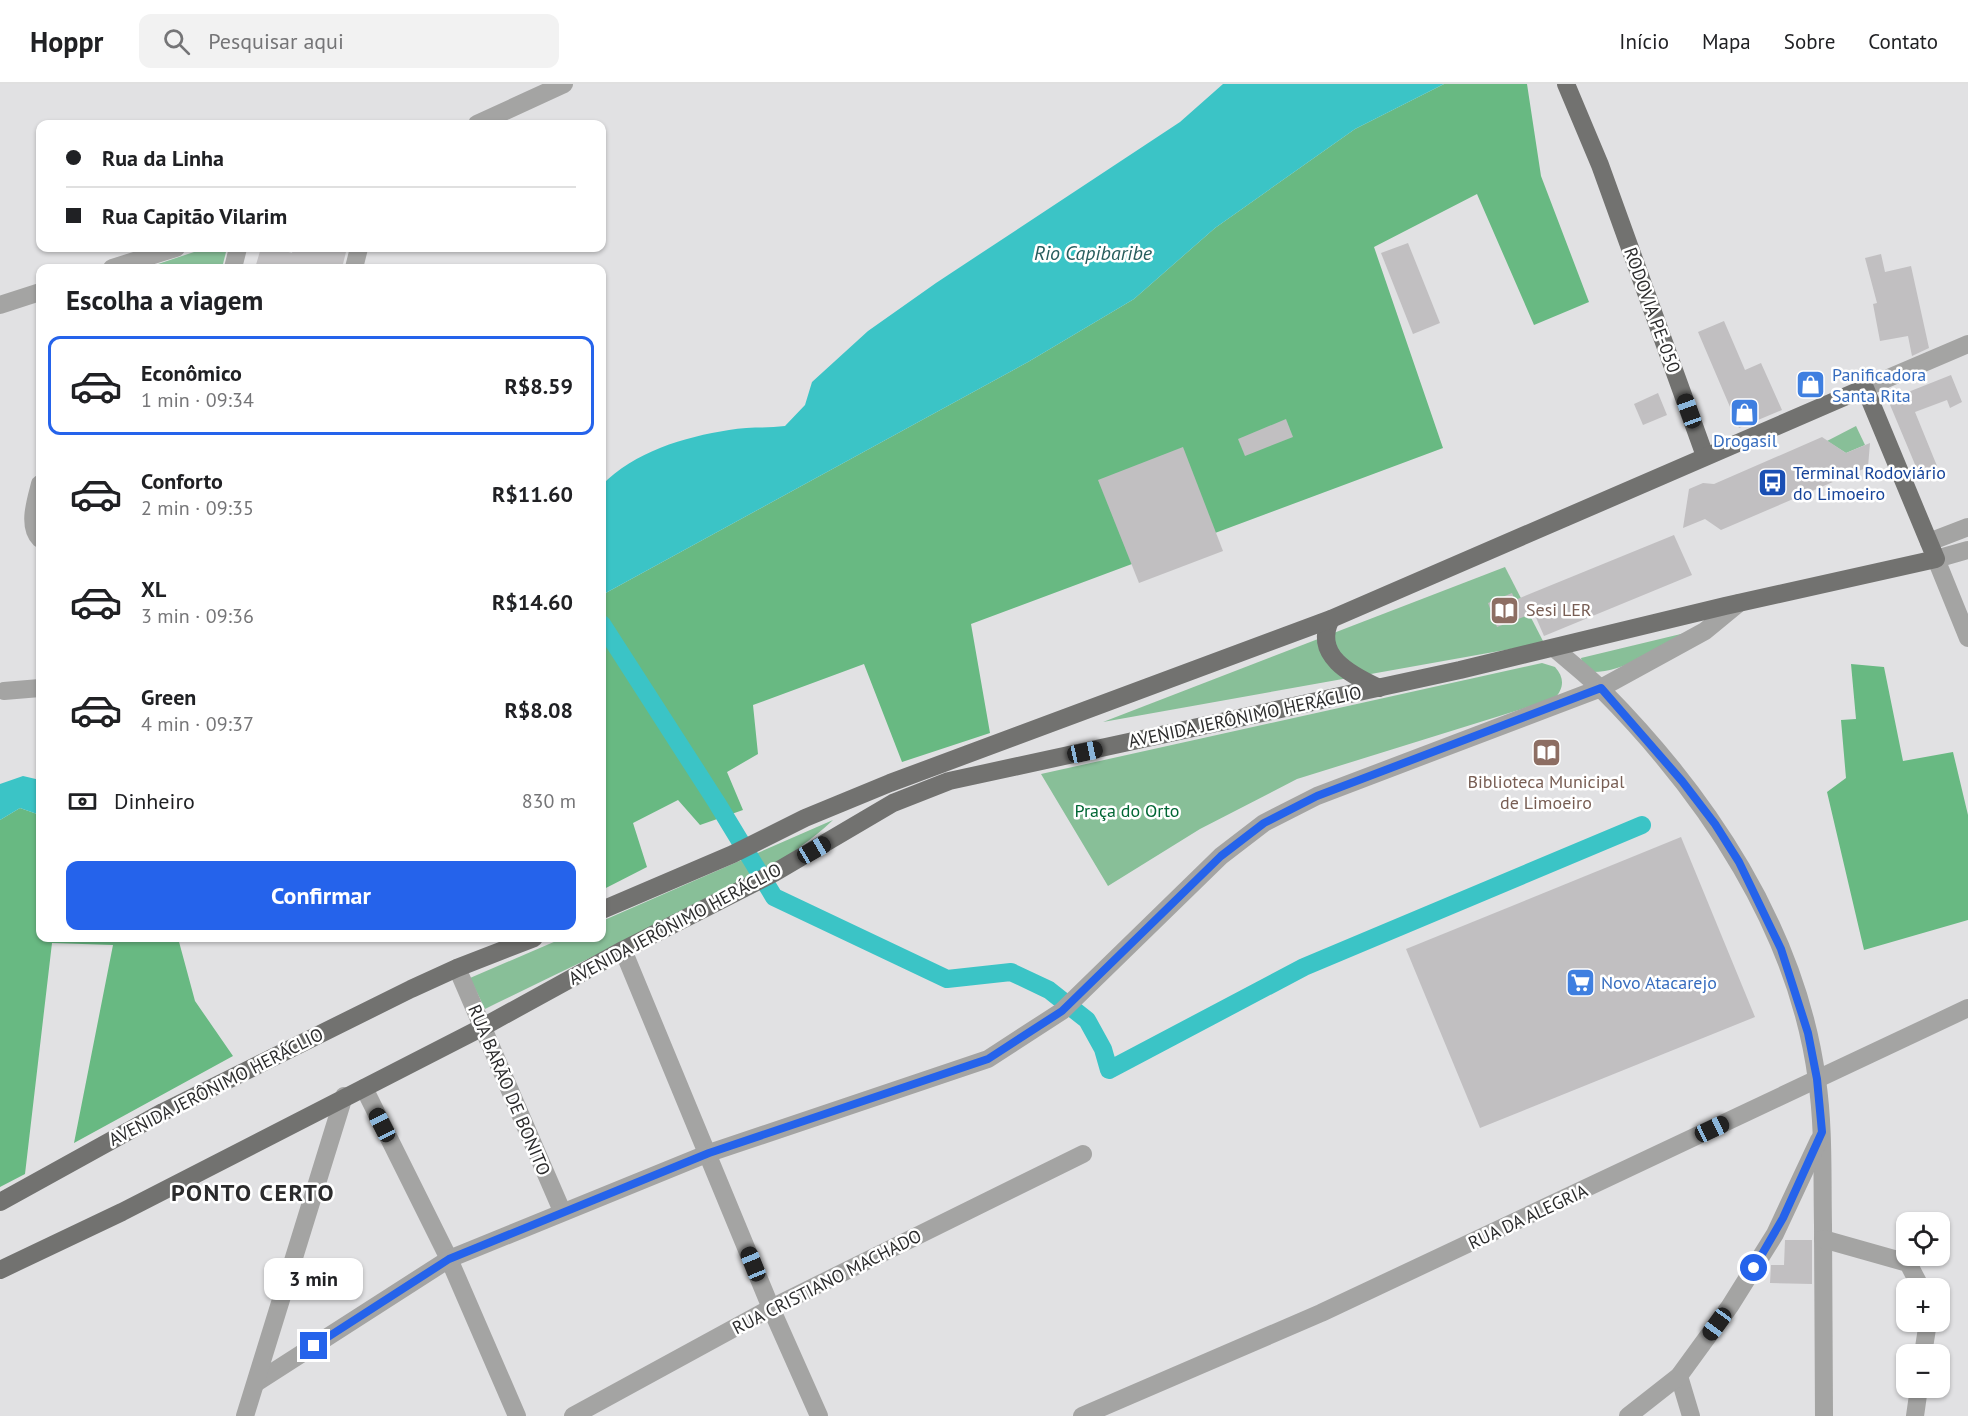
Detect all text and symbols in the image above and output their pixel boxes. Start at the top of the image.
search box [139,14,559,68]
text: Hoppr [30,23,103,60]
icon: search [160,25,193,58]
text: Pesquisar aqui [208,27,344,55]
text: Início [1619,28,1669,55]
text: Mapa [1702,28,1751,55]
text: Sobre [1784,28,1835,55]
text: Contato [1868,28,1938,55]
text: Rua da Linha [102,144,224,172]
text: Rua Capitão Vilarim [102,202,287,230]
water label: Rio Capibaribe [1034,240,1153,266]
street label: RODOVIA PE-050 [1619,244,1686,376]
text: Escolha a viagem [66,283,263,317]
icon: car [69,359,123,413]
text: Econômico [141,359,242,387]
place label: Panificadora Santa Rita [1832,363,1926,407]
shop icon: Panificadora Santa Rita [1795,369,1827,401]
text: R$8.59 [504,372,573,400]
text: 1 min · 09:34 [141,387,254,413]
car [1674,391,1704,431]
shop icon: Drogasil [1729,396,1761,428]
place label: Drogasil [1713,429,1778,452]
place label: Terminal Rodoviário do Limoeiro [1793,461,1946,505]
icon: car [69,467,123,521]
text: Conforto [141,467,223,495]
bus stop icon: Terminal Rodoviário do Limoeiro [1756,467,1788,499]
text: R$11.60 [492,480,573,508]
text: 2 min · 09:35 [141,495,254,521]
icon: car [69,575,123,629]
text: XL [141,575,166,603]
text: R$14.60 [492,588,573,616]
library icon: Sesi LER [1489,594,1521,626]
place label: Sesi LER [1526,598,1592,621]
text: 3 min · 09:36 [141,603,254,629]
street label: AVENIDA JERÔNIMO HERÁCLIO [1126,681,1364,752]
icon: car [69,683,123,737]
text: Green [141,683,196,711]
text: R$8.08 [504,696,573,724]
text: 4 min · 09:37 [141,711,254,737]
library icon: Biblioteca Municipal de Limoeiro [1530,737,1562,769]
car [1066,739,1104,765]
place label: Biblioteca Municipal de Limoeiro [1468,770,1625,814]
icon: cash [66,785,99,818]
text: Dinheiro [114,787,195,815]
text: 830 m [522,788,576,814]
park label: Praça do Orto [1075,799,1180,822]
car [794,833,834,867]
street label: AVENIDA JERÔNIMO HERÁCLIO [564,858,785,990]
button: Confirmar [66,861,576,930]
supermarket icon: Novo Atacarejo [1564,967,1596,999]
place label: Novo Atacarejo [1601,971,1717,994]
street label: RUA BARÃO DE BONITO [463,1001,556,1179]
street label: AVENIDA JERÔNIMO HERÁCLIO [105,1022,327,1151]
car [366,1105,398,1145]
car [1692,1113,1732,1145]
district label: PONTO CERTO [171,1177,335,1208]
street label: RUA DA ALEGRIA [1464,1179,1592,1254]
map controls [1896,1212,1950,1398]
button: locate [1896,1212,1950,1266]
street label: RUA CRISTIANO MACHADO [728,1224,925,1339]
car [738,1244,768,1284]
route start [1740,1254,1767,1281]
callout: 3 min [264,1259,364,1301]
text: 3 min [289,1266,338,1292]
button: + [1896,1278,1950,1332]
car [1699,1304,1735,1344]
route end [300,1332,327,1359]
button: − [1896,1344,1950,1398]

